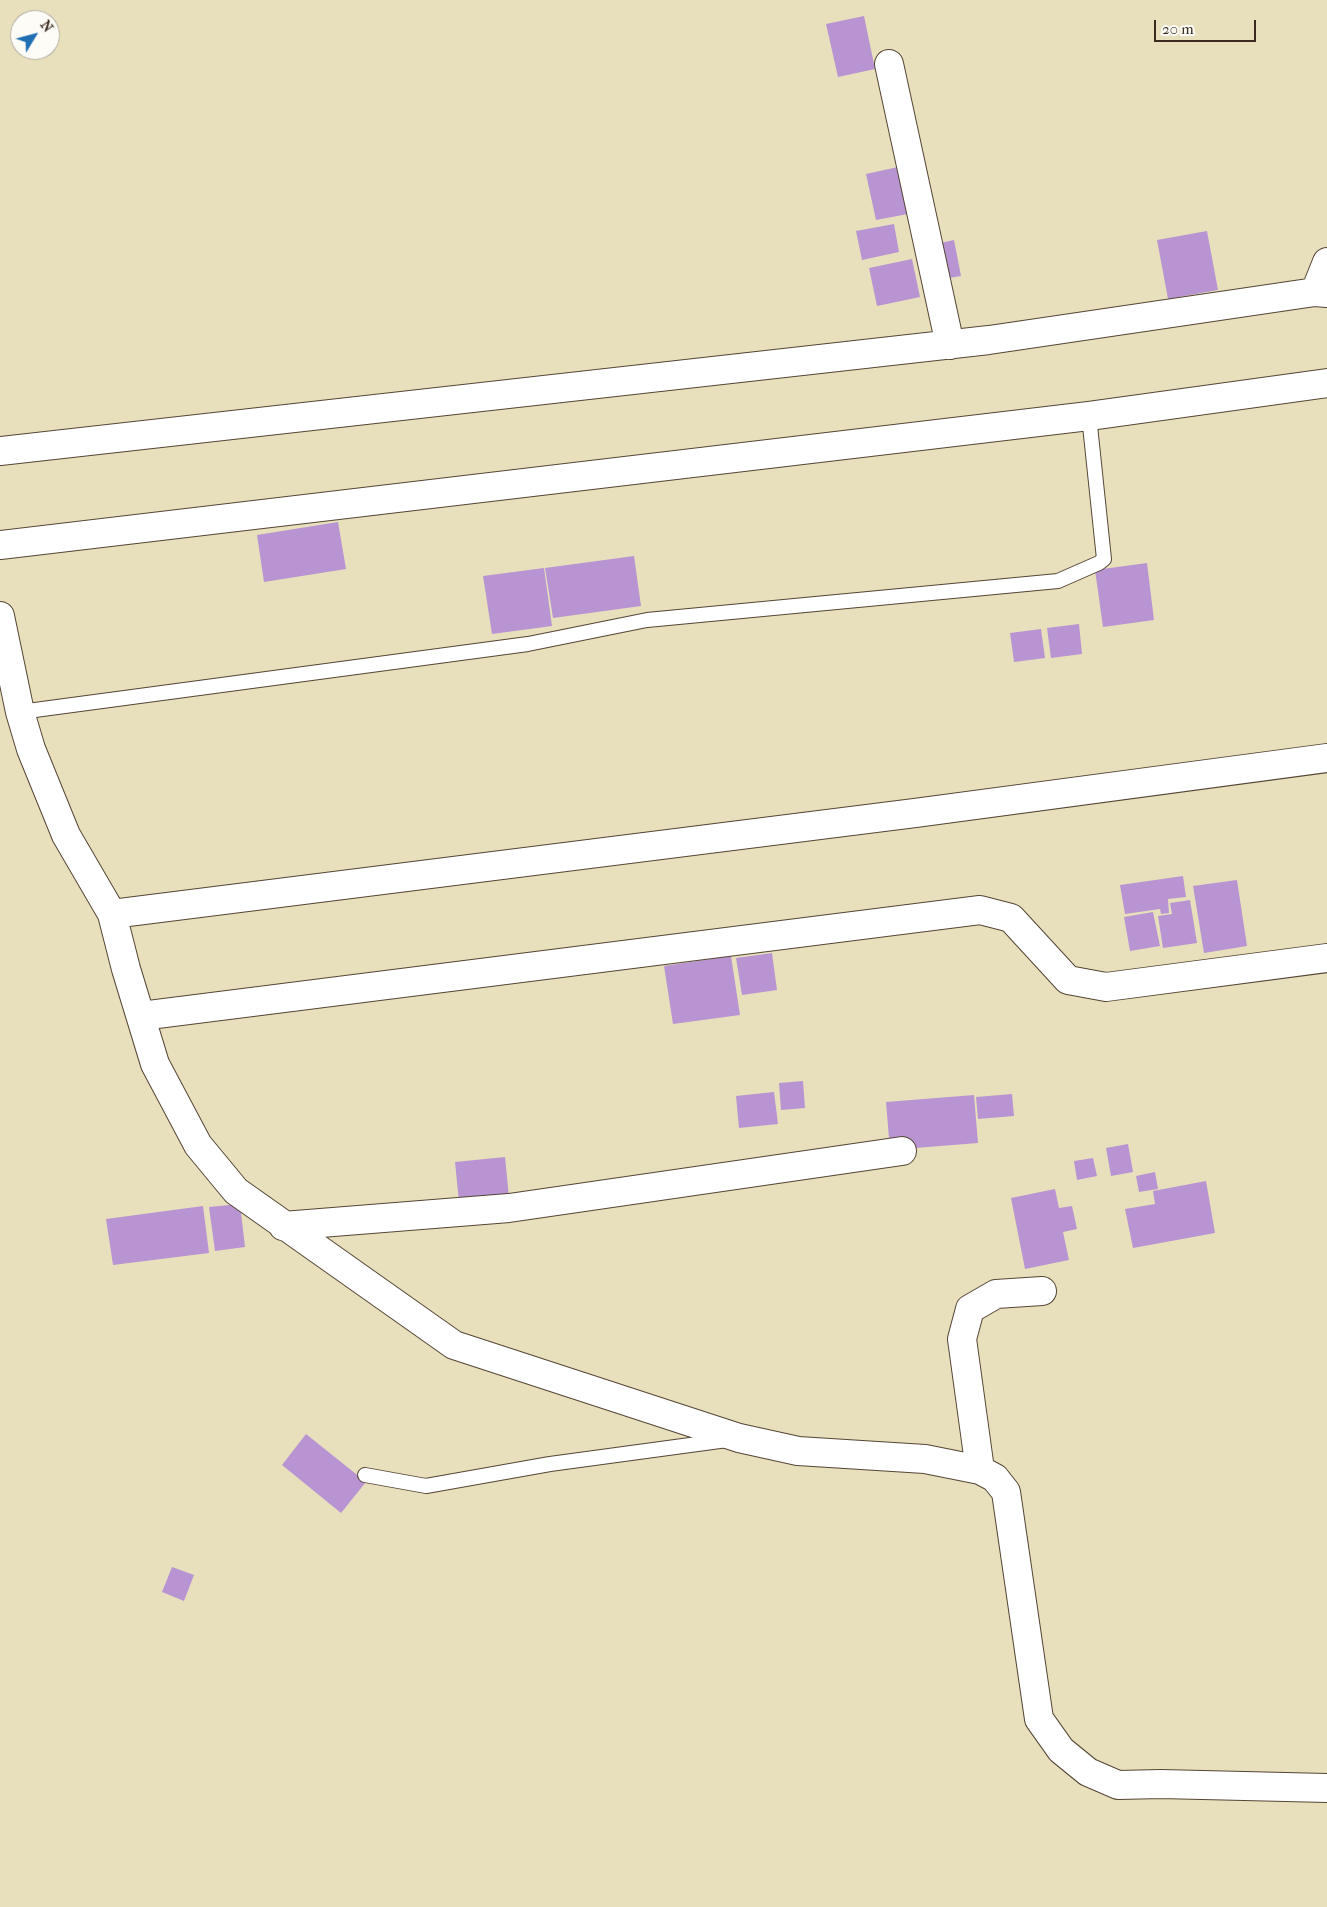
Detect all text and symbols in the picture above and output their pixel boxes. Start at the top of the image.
north arrow [10,10,60,60]
scale bar [1157,10,1260,42]
text: N [37,17,57,36]
text: 20 m [1162,20,1194,38]

